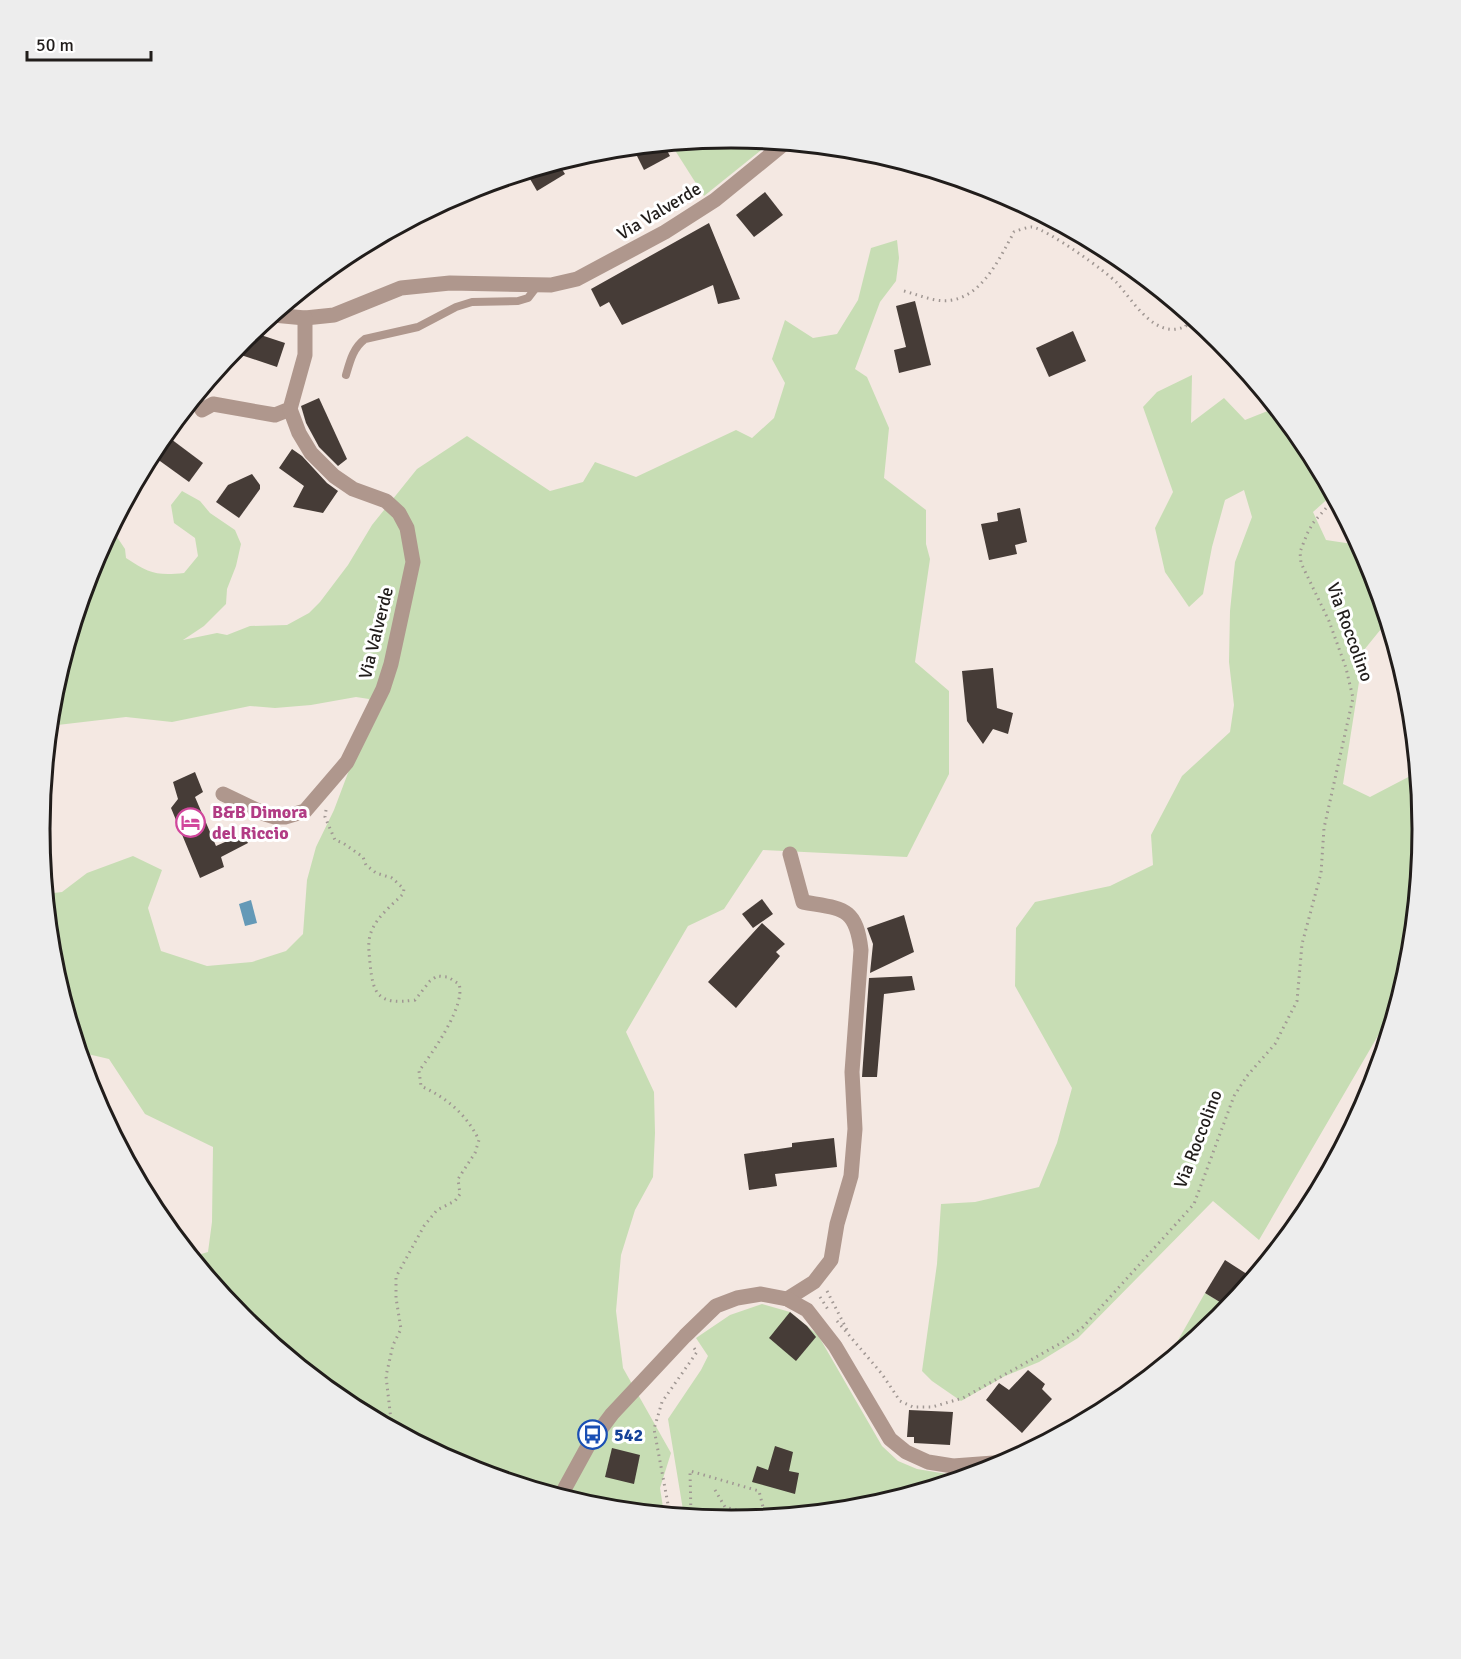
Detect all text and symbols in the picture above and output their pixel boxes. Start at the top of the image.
scale bar [27,24,152,62]
text: 50 m [36,34,74,56]
street label: Via Valverde [613,177,705,245]
street label: Via Roccolino [1322,580,1378,684]
street label: Via Valverde [354,585,398,681]
place label: B&B Dimora del Riccio [212,801,307,844]
hotel icon: B&B Dimora del Riccio [175,806,207,838]
street label: Via Roccolino [1169,1087,1227,1191]
bus stop icon: 542 [577,1419,609,1451]
place label: 542 [614,1424,643,1446]

